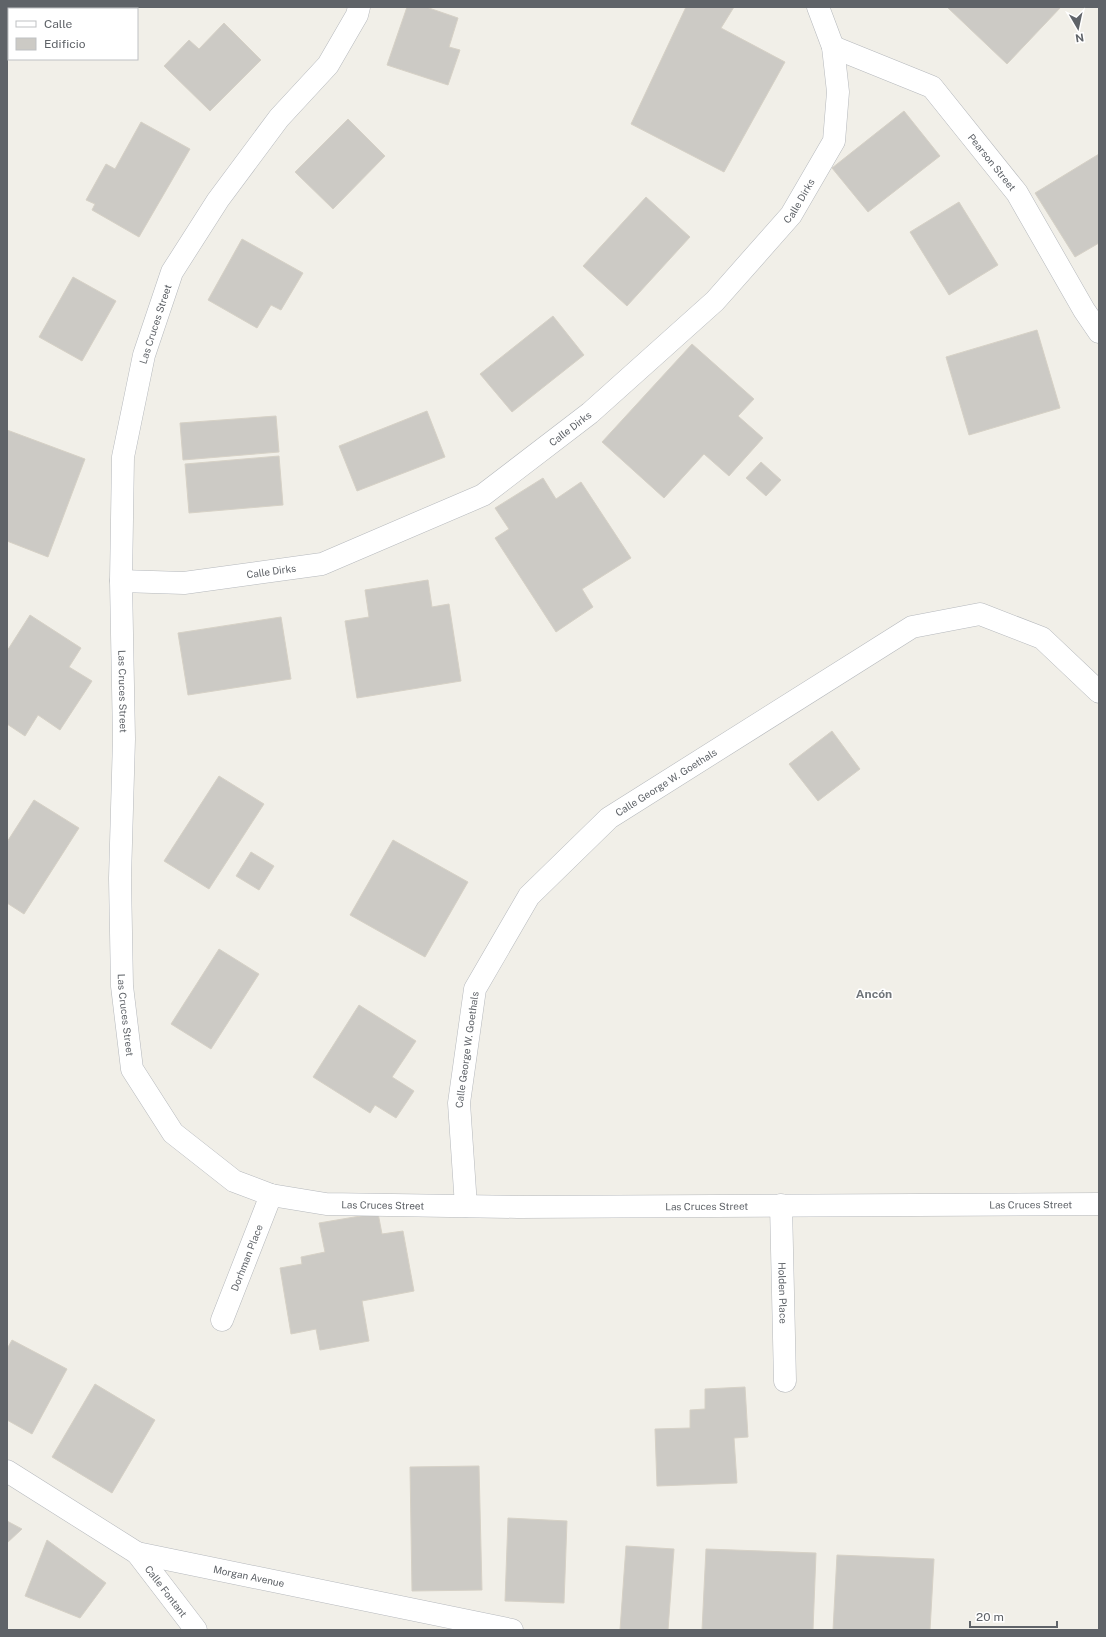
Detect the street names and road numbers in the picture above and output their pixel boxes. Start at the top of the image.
street label: Pearson Street [966,131,1019,193]
street label: Calle Dirks [781,176,817,226]
street label: Las Cruces Street [136,283,174,365]
street label: Calle Dirks [546,408,593,448]
street label: Calle Dirks [246,562,297,580]
street label: Las Cruces Street [116,650,130,733]
street label: Calle George W. Goethals [613,746,719,819]
street label: Las Cruces Street [116,974,136,1057]
street label: Calle George W. Goethals [453,991,481,1108]
street label: Las Cruces Street [341,1198,424,1212]
street label: Las Cruces Street [989,1198,1072,1211]
street label: Las Cruces Street [665,1200,748,1212]
street label: Dorhman Place [228,1222,265,1293]
street label: Holden Place [776,1262,790,1324]
street label: Calle Fontant [143,1563,190,1619]
street label: Morgan Avenue [212,1563,286,1589]

